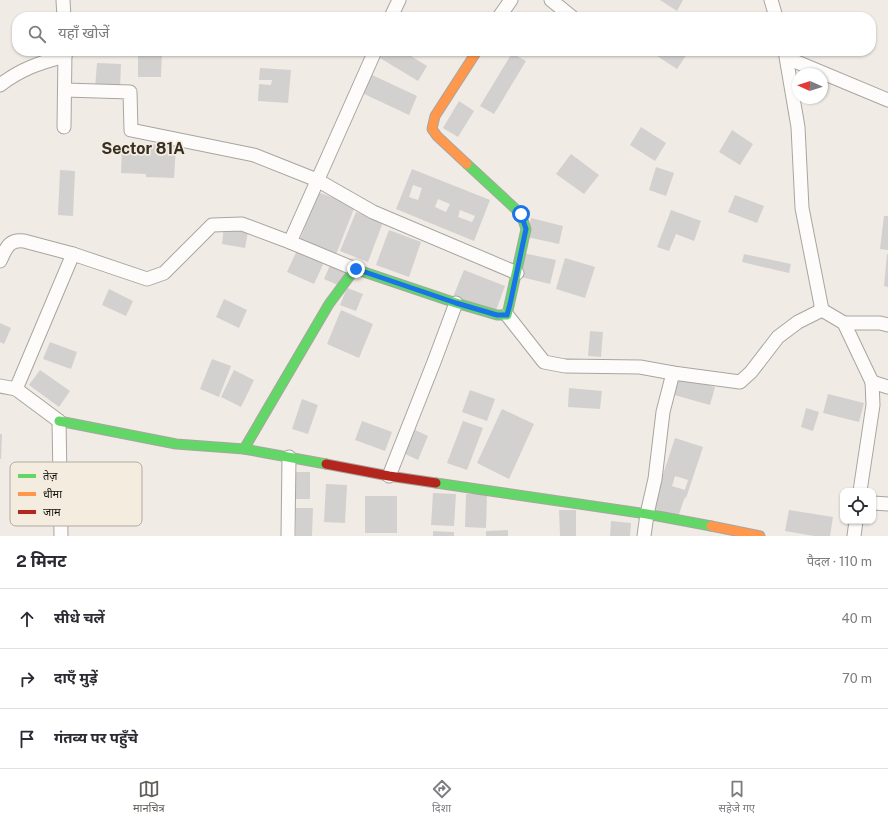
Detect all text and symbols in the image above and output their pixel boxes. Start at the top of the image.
search box [12,12,876,56]
icon: search [26,23,48,45]
text: यहाँ खोजें [58,24,109,41]
north arrow [792,68,828,104]
district label: Sector 81A [101,139,185,158]
route start [512,205,530,223]
route end [347,260,365,278]
legend [10,462,142,526]
text: तेज़ [43,470,58,482]
text: धीमा [43,488,62,500]
map controls [840,488,876,524]
button: locate [840,488,876,524]
text: जाम [43,506,61,518]
text: 2 मिनट [16,551,66,571]
text: पैदल · 110 m [807,554,872,569]
icon: ahead [16,608,38,630]
text: सीधे चलें [54,609,105,626]
text: 40 m [841,611,872,626]
icon: right [16,668,38,690]
text: दाएँ मुड़ें [54,669,98,686]
text: 70 m [842,671,872,686]
icon: arrive [16,728,38,750]
text: गंतव्य पर पहुँचे [54,729,138,746]
tab: मानचित्र [133,778,164,816]
tab: दिशा [431,778,453,816]
tab: सहेजे गए [719,778,755,816]

